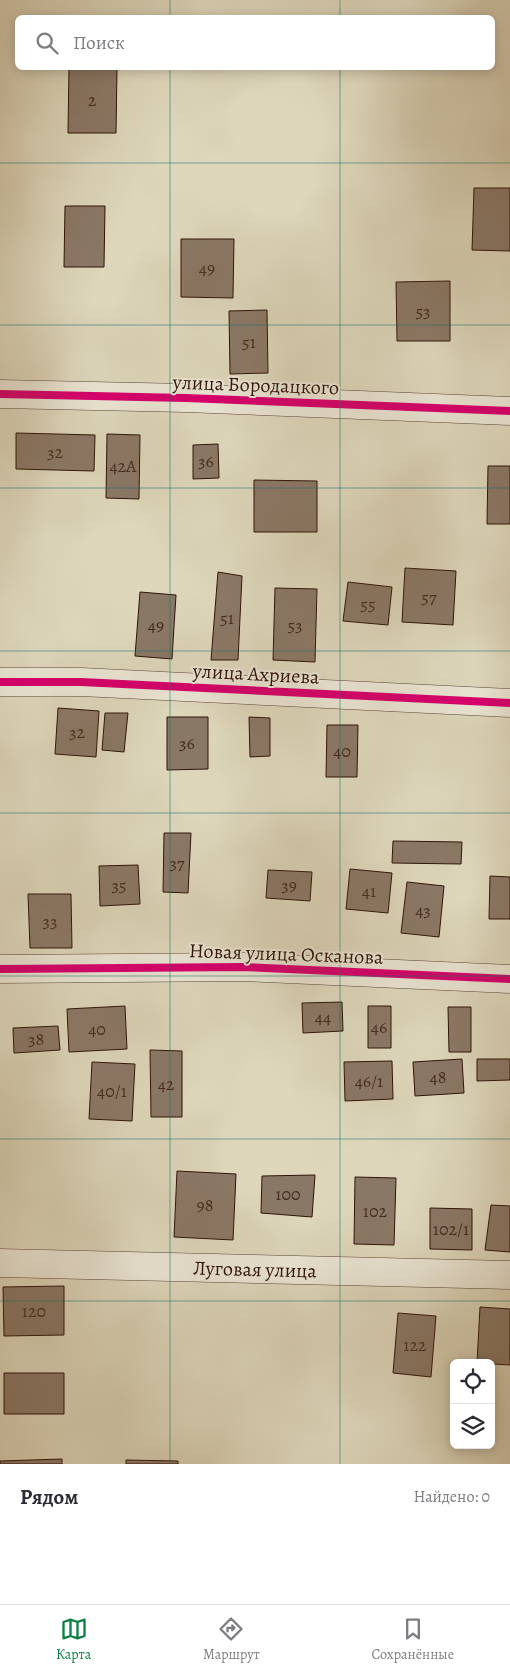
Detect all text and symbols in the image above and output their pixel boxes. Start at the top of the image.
search box [15,15,495,70]
icon: search [33,29,61,57]
text: Поиск [73,30,125,56]
house number: 2 [88,88,97,112]
house number: 49 [199,256,215,280]
house number: 53 [415,299,431,323]
house number: 51 [242,330,256,354]
street label: улица Бородацкого [171,369,340,401]
house number: 32 [47,440,63,464]
house number: 36 [198,449,214,473]
house number: 42А [109,454,137,478]
house number: 57 [421,585,437,609]
house number: 55 [360,592,376,616]
house number: 51 [220,606,234,630]
house number: 49 [148,613,164,637]
house number: 53 [287,613,303,637]
street label: улица Ахриева [191,657,321,691]
house number: 32 [69,720,85,744]
house number: 36 [179,731,195,755]
house number: 40 [333,739,351,763]
house number: 37 [169,851,185,875]
house number: 35 [111,873,127,897]
house number: 39 [281,873,297,897]
house number: 41 [362,879,376,903]
house number: 43 [415,898,431,922]
house number: 33 [43,909,57,933]
street label: Новая улица Осканова [188,937,384,971]
house number: 44 [315,1005,331,1029]
house number: 46 [371,1015,387,1039]
house number: 40 [88,1017,106,1041]
house number: 38 [28,1027,44,1051]
house number: 48 [430,1065,446,1089]
house number: 46/1 [355,1069,383,1093]
house number: 42 [158,1072,175,1096]
house number: 40/1 [97,1079,127,1103]
house number: 100 [275,1182,301,1206]
house number: 98 [197,1193,213,1217]
house number: 102 [363,1199,388,1223]
house number: 102/1 [433,1217,469,1241]
street label: Луговая улица [193,1254,318,1284]
house number: 120 [22,1299,46,1323]
house number: 122 [403,1333,427,1357]
map controls [450,1359,495,1449]
button: locate [450,1359,495,1404]
button: layers [450,1404,495,1449]
text: Рядом [20,1483,78,1511]
text: Найдено: 0 [413,1486,490,1508]
tab: Карта [56,1615,91,1664]
tab: Маршрут [203,1615,260,1664]
tab: Сохранённые [372,1615,454,1664]

